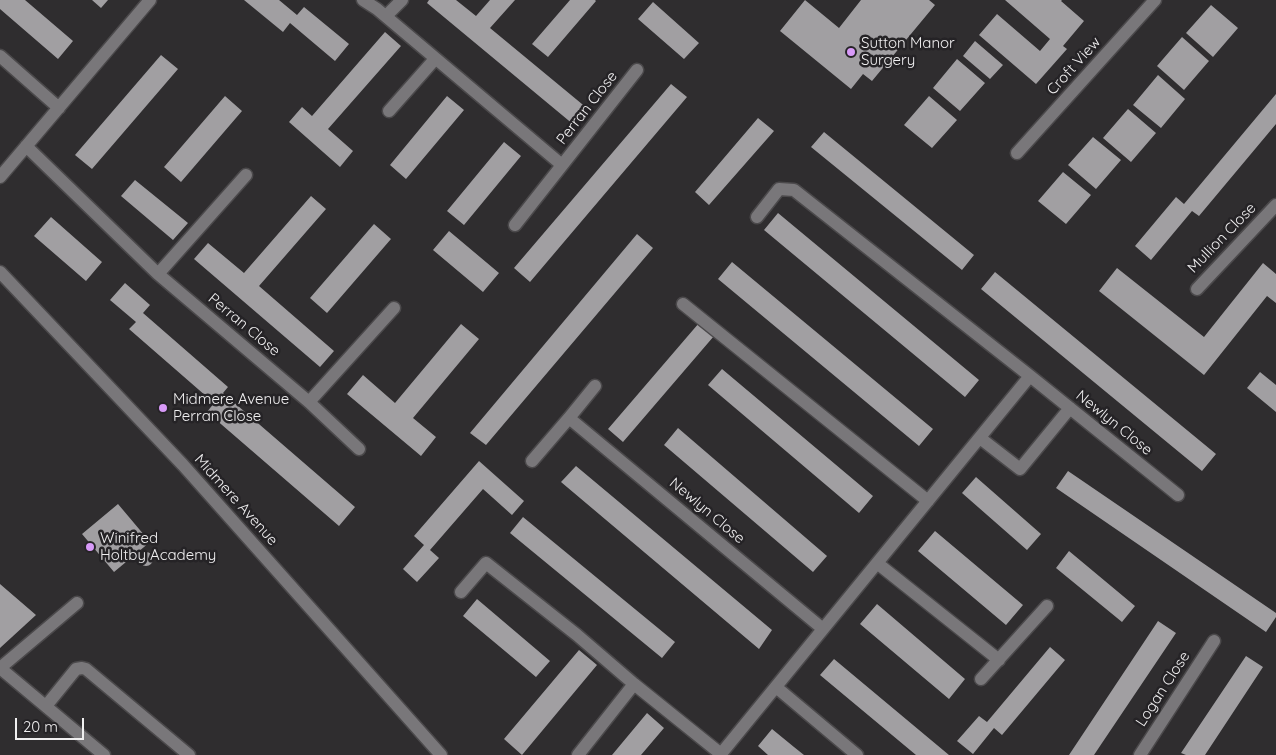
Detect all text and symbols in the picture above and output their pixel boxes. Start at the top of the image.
street label: Croft View [1043,33,1105,99]
place label: Sutton Manor Surgery [861,34,955,69]
marker: Sutton Manor Surgery [845,46,857,58]
street label: Perran Close [553,68,621,148]
street label: Mullion Close [1184,199,1260,277]
street label: Perran Close [204,290,284,360]
street label: Newlyn Close [1072,387,1156,459]
place label: Midmere Avenue Perran Close [173,390,289,425]
marker: Midmere Avenue Perran Close [157,402,169,414]
street label: Midmere Avenue [190,451,282,549]
street label: Newlyn Close [666,474,748,548]
place label: Winifred Holtby Academy [100,529,216,564]
marker: Winifred Holtby Academy [84,541,96,553]
street label: Logan Close [1132,648,1194,730]
scale bar [18,708,86,740]
text: 20 m [23,717,58,736]

